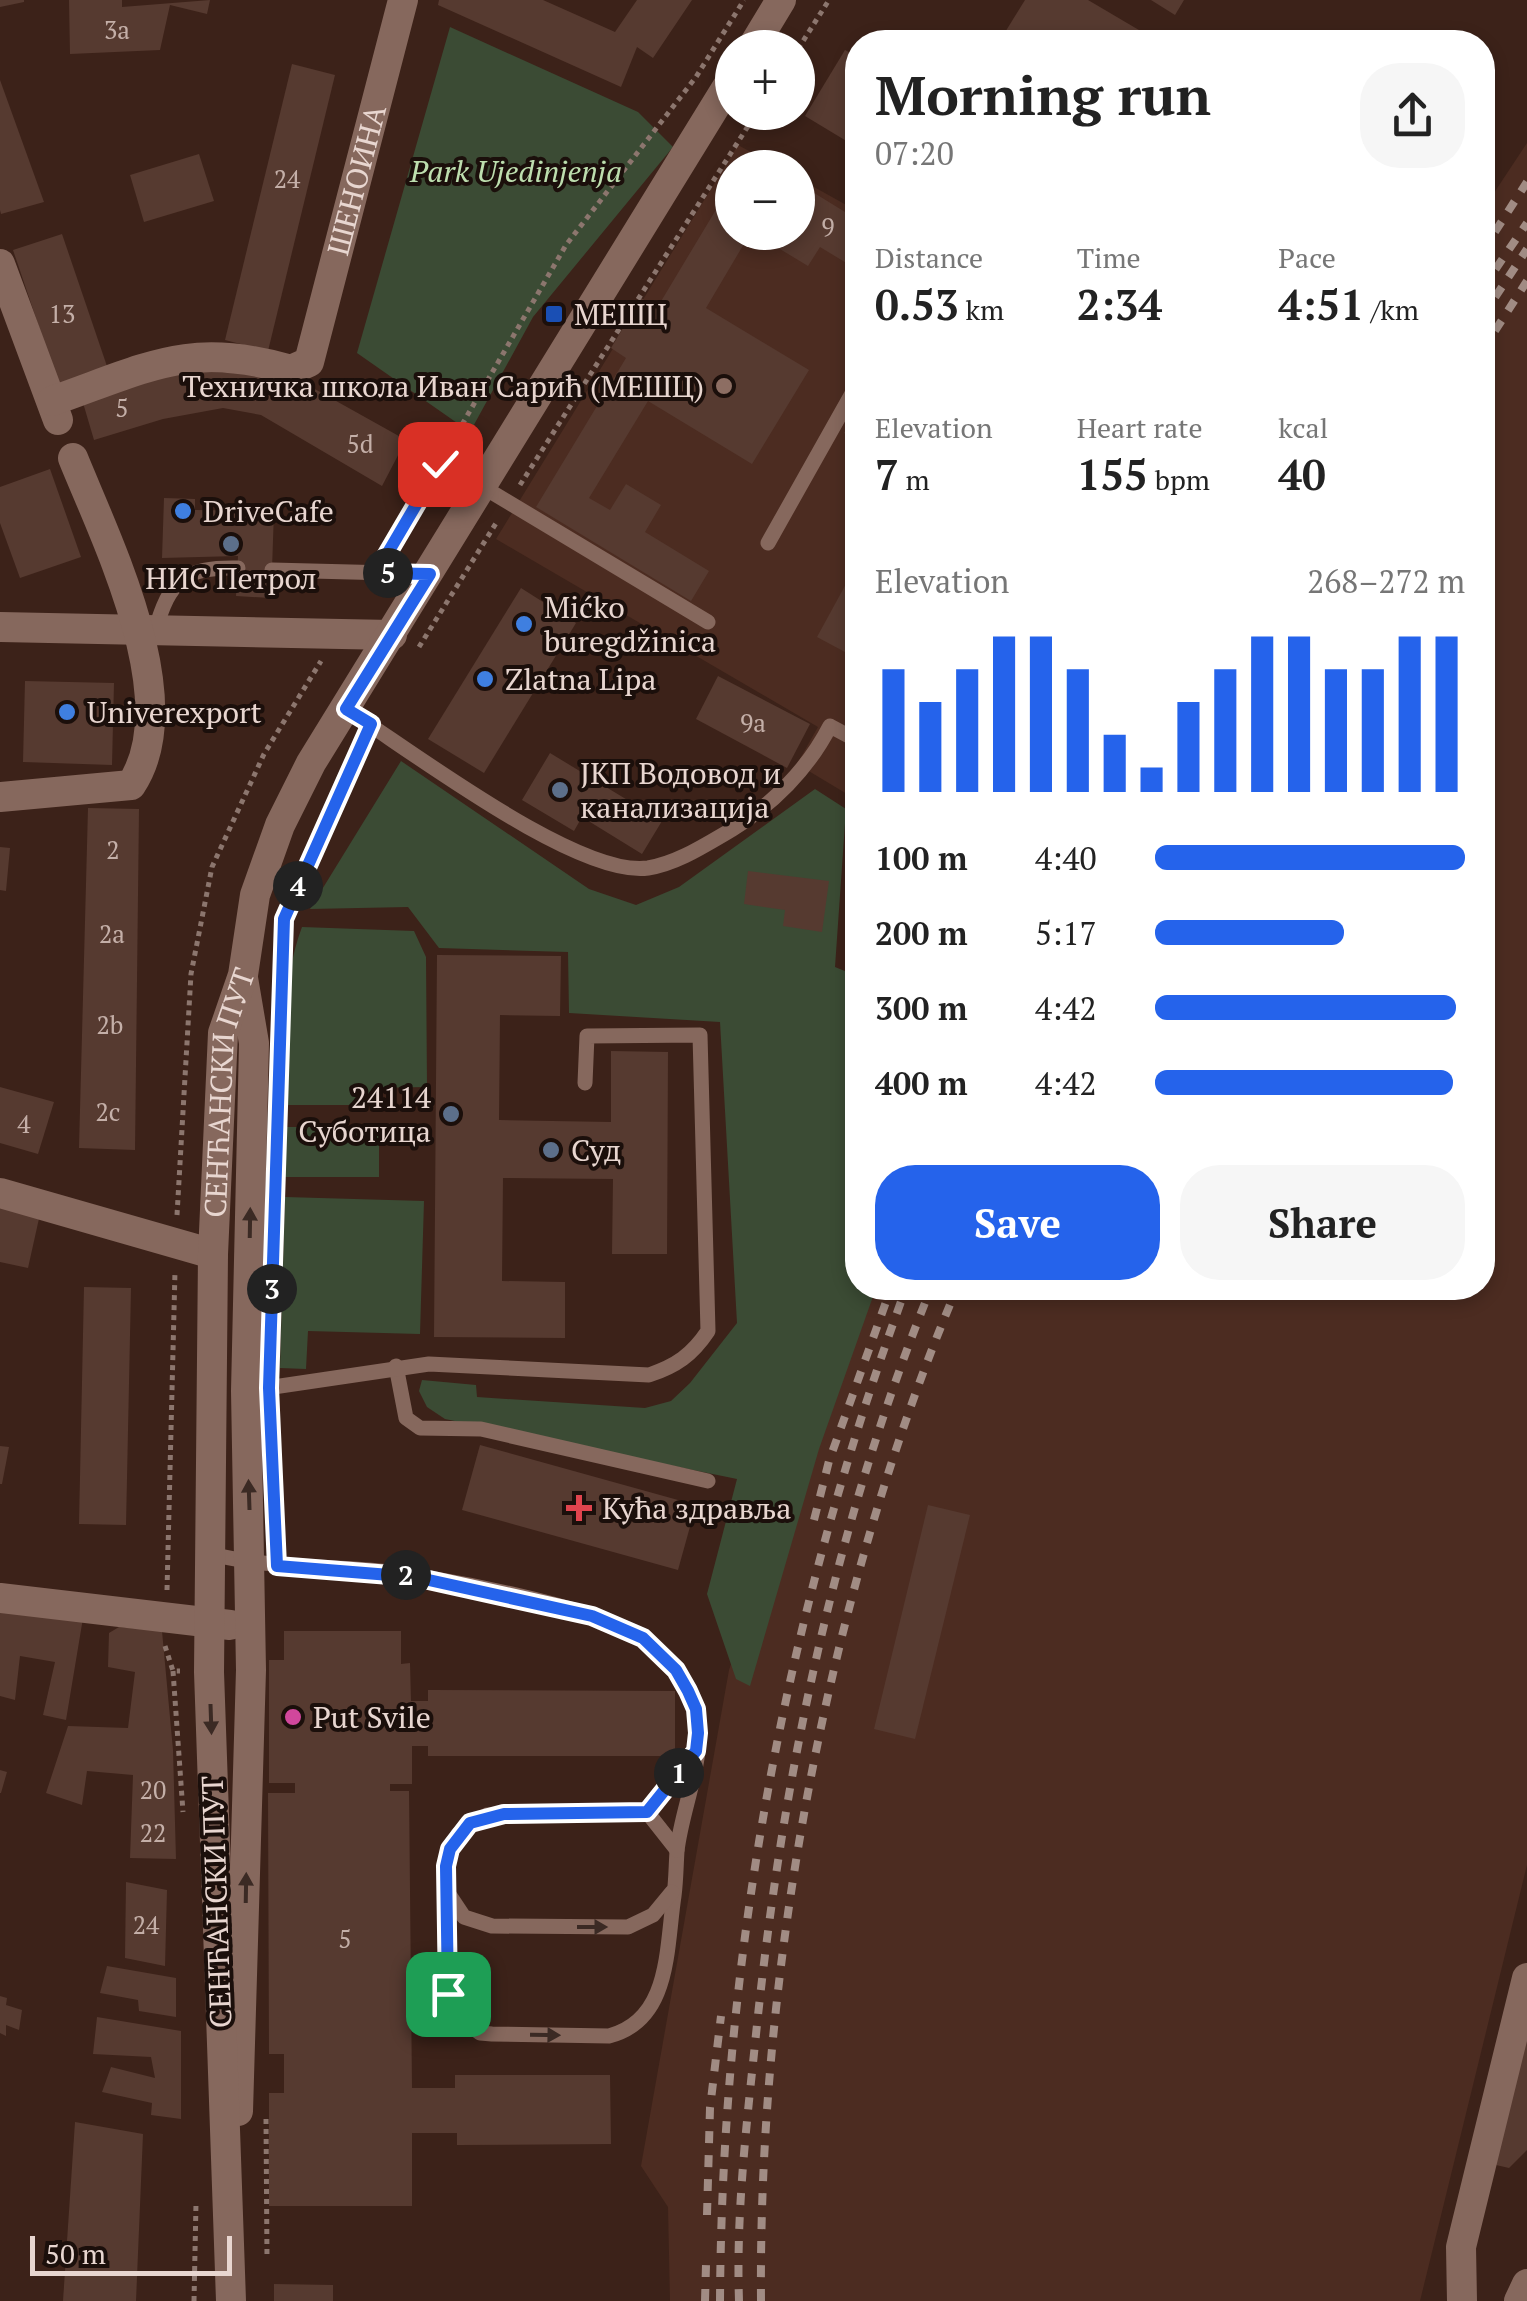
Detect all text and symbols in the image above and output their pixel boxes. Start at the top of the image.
house number: 3a [104,13,130,46]
map controls [715,30,815,250]
button: + [715,30,815,130]
text: Morning run [875,58,1211,131]
button: share [1360,63,1465,168]
street label: ШЕНОИНА [318,100,395,259]
text: 07:20 [875,132,954,174]
button: − [715,150,815,250]
park label: Park Ujedinjenja [409,151,622,191]
house number: 24 [274,162,301,195]
house number: 9 [821,210,835,243]
text: Distance [875,239,983,276]
text: Time [1077,239,1141,276]
text: Pace [1278,239,1336,276]
text: 0.53 [875,276,959,332]
text: 2:34 [1077,276,1162,332]
text: 4:51 [1278,276,1364,332]
text: km [959,291,1004,328]
text: /km [1364,291,1419,328]
place label: МЕШЦ [574,294,667,334]
house number: 13 [49,297,75,330]
marker: МЕШЦ [543,303,565,325]
place label: Техничка школа Иван Сарић (МЕШЦ) [182,366,704,406]
marker: Техничка школа Иван Сарић (МЕШЦ) [713,375,735,397]
house number: 5 [115,391,129,424]
text: Elevation [875,409,993,446]
text: Heart rate [1077,409,1203,446]
text: kcal [1278,409,1328,446]
pin [398,422,483,507]
house number: 5d [346,427,374,460]
icon: check [413,437,468,492]
text: 7 [875,446,899,502]
text: 155 [1077,446,1148,502]
text: 40 [1278,446,1326,502]
text: m [899,461,930,498]
text: bpm [1148,461,1210,498]
place label: DriveCafe [203,491,334,531]
marker: DriveCafe [172,500,194,522]
marker: НИС Петрол [220,533,242,555]
pin: 5 [363,548,413,598]
text: 5 [380,554,396,591]
place label: НИС Петрол [145,558,317,598]
text: Elevation [875,560,1009,602]
text: 268–272 m [1307,560,1465,602]
place label: Mićko buregdžinica [544,587,716,661]
marker: Mićko buregdžinica [513,613,535,635]
place label: Zlatna Lipa [505,659,657,699]
marker: Zlatna Lipa [474,668,496,690]
place label: Univerexport [87,692,262,732]
marker: Univerexport [56,701,78,723]
house number: 9a [740,706,766,739]
place label: ЈКП Водовод и канализација [580,753,781,827]
marker: ЈКП Водовод и канализација [549,779,571,801]
house number: 2 [106,833,120,866]
text: 100 m [875,837,967,879]
text: 4:40 [1035,837,1097,879]
pin: 4 [273,861,323,911]
text: 4 [290,867,306,904]
text: 200 m [875,912,967,954]
text: 5:17 [1035,912,1097,954]
house number: 2a [99,917,125,950]
street label: СЕНЋАНСКИ ПУТ [195,963,264,1219]
text: 300 m [875,987,967,1029]
text: 4:42 [1035,987,1097,1029]
house number: 2b [97,1008,123,1041]
text: 400 m [875,1062,967,1104]
text: 4:42 [1035,1062,1097,1104]
place label: 24114 Суботица [298,1077,431,1151]
house number: 2c [96,1095,120,1128]
marker: 24114 Суботица [440,1103,462,1125]
house number: 4 [17,1107,31,1140]
place label: Суд [571,1130,621,1170]
marker: Суд [540,1139,562,1161]
button: Save [875,1165,1160,1280]
button: Share [1180,1165,1465,1280]
one-way arrow [242,1207,258,1239]
pin: 3 [247,1264,297,1314]
text: 3 [264,1270,280,1307]
one-way arrow [241,1479,257,1511]
place label: Кућа здравља [602,1488,791,1528]
marker: Кућа здравља [566,1495,592,1521]
pin: 2 [381,1550,431,1600]
text: 2 [398,1556,414,1593]
place label: Put Svile [313,1697,431,1737]
one-way arrow [203,1703,219,1735]
marker: Put Svile [282,1706,304,1728]
pin: 1 [654,1748,704,1798]
text: 1 [671,1754,687,1791]
house number: 20 [140,1773,166,1806]
street label: СЕНЋАНСКИ ПУТ [192,1775,240,2029]
house number: 22 [140,1816,166,1849]
one-way arrow [239,1871,255,1903]
house number: 24 [133,1908,160,1941]
one-way arrow [576,1919,608,1935]
house number: 5 [338,1922,352,1955]
pin [406,1952,491,2037]
icon: arrive [421,1967,476,2022]
one-way arrow [529,2027,561,2043]
scale bar [30,2231,232,2276]
text: 50 m [45,2235,106,2272]

